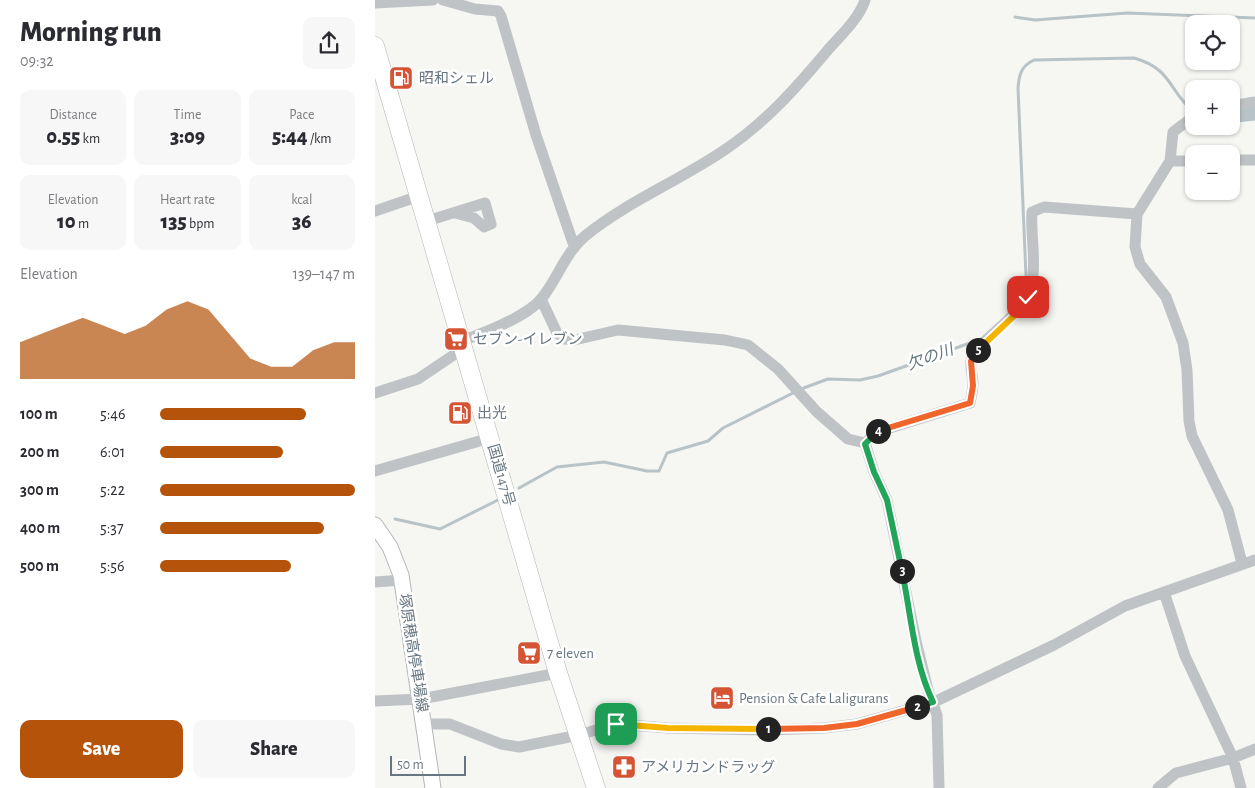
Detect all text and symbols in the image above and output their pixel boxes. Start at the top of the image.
map controls [1185,15,1240,200]
button: locate [1185,15,1240,70]
button: share [303,17,355,69]
text: Morning run [20,19,162,47]
text: 09:32 [20,53,54,69]
fuel station icon: 昭和シェル [388,65,414,91]
place label: 昭和シェル [419,70,494,86]
button: + [1185,80,1240,135]
text: Distance [49,108,97,122]
text: Time [174,108,201,122]
text: Pace [289,108,314,122]
text: 0.55 [46,126,80,147]
text: 3:09 [170,126,205,147]
text: 5:44 [272,126,308,147]
text: km [80,132,100,146]
text: /km [308,132,332,146]
button: − [1185,145,1240,200]
text: Elevation [48,193,98,207]
text: Heart rate [160,193,215,207]
text: kcal [291,193,313,207]
text: 10 [57,211,76,232]
text: 135 [161,211,187,232]
text: 36 [292,211,312,232]
text: m [76,217,89,231]
text: bpm [187,217,214,231]
text: Elevation [20,266,78,282]
text: 139–147 m [292,266,355,282]
pin [1007,276,1049,318]
icon: check [1014,283,1042,311]
supermarket icon: セブン-イレブン [443,326,469,352]
place label: セブン-イレブン [473,331,583,347]
pin: 5 [965,338,991,362]
water label: 欠の川 [904,340,957,373]
text: 5 [975,343,982,357]
fuel station icon: 出光 [447,400,473,426]
place label: 出光 [477,405,507,421]
text: 100 m [20,406,58,422]
text: 5:46 [100,406,126,422]
pin: 4 [865,418,891,444]
text: 4 [875,424,882,438]
street label: 国道147号 [485,442,518,508]
text: 200 m [20,444,60,460]
text: 6:01 [100,444,125,460]
text: 300 m [20,482,59,498]
text: 5:22 [100,482,125,498]
text: 400 m [20,520,60,536]
text: 5:37 [100,520,124,536]
text: 500 m [20,558,59,574]
text: 5:56 [100,558,125,574]
pin: 3 [889,558,915,584]
text: 3 [899,564,906,578]
street label: 塚原穂高停車場線 [396,592,431,713]
supermarket icon: 7 eleven [516,640,542,666]
place label: 7 eleven [547,646,594,661]
hotel icon: Pension & Cafe Laligurans [709,685,735,711]
place label: Pension & Cafe Laligurans [739,691,889,706]
pin: 2 [905,694,929,720]
text: 2 [914,700,921,714]
pin [595,703,637,745]
icon: arrive [602,710,630,738]
pin: 1 [755,716,781,742]
button: Save [20,720,183,778]
button: Share [193,720,355,778]
text: 1 [766,722,771,736]
scale bar [390,753,466,776]
pharmacy icon: アメリカンドラッグ [611,754,637,780]
text: 50 m [397,758,424,772]
place label: アメリカンドラッグ [641,759,775,775]

